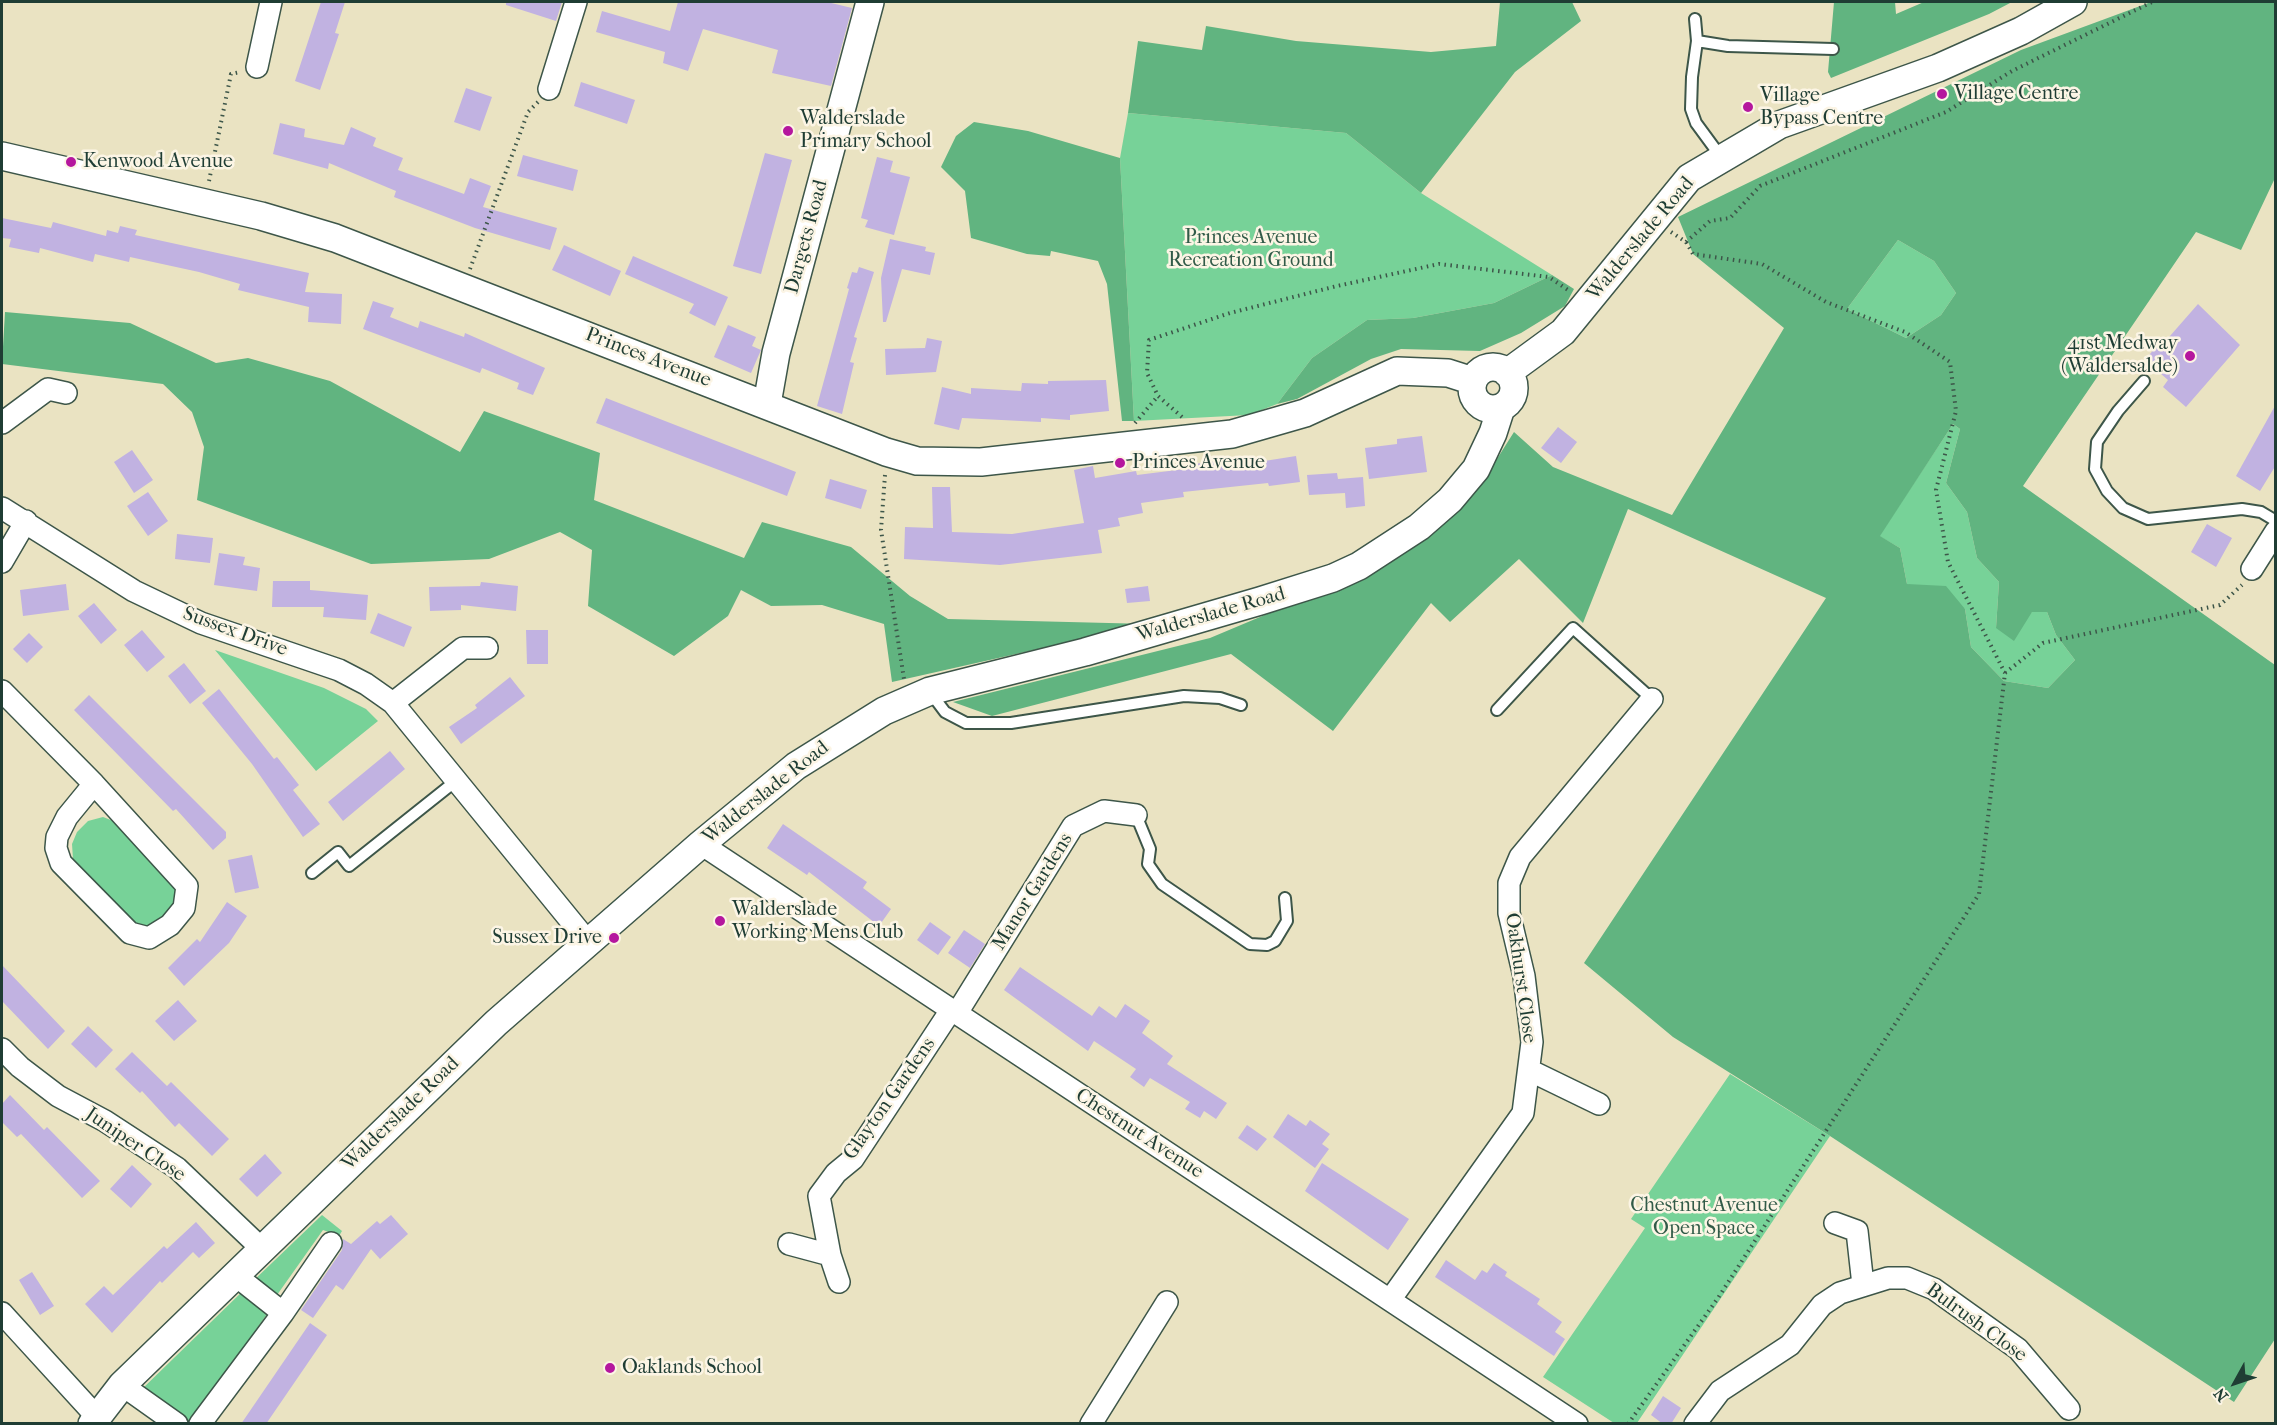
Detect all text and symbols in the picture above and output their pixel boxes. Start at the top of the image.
place label: Village Centre [1954,82,2078,106]
place label: Village Bypass Centre [1760,84,1883,131]
marker: Village Centre [1935,87,1949,101]
marker: Village Bypass Centre [1741,100,1755,114]
place label: Walderslade Primary School [800,107,932,154]
marker: Walderslade Primary School [781,124,795,138]
place label: Kenwood Avenue [83,150,233,174]
marker: Kenwood Avenue [64,155,78,169]
street label: Walderslade Road [1582,172,1700,306]
street label: Dargets Road [780,177,834,297]
park label: Princes Avenue Recreation Ground [1168,226,1334,273]
street label: Princes Avenue [582,323,714,393]
place label: 41st Medway (Waldersalde) [2061,332,2178,379]
marker: 41st Medway (Waldersalde) [2183,349,2197,363]
place label: Princes Avenue [1132,451,1265,475]
marker: Princes Avenue [1113,456,1127,470]
street label: Walderslade Road [1134,582,1288,648]
street label: Sussex Drive [179,602,291,662]
street label: Walderslade Road [698,736,834,850]
street label: Manor Gardens [988,829,1078,955]
place label: Walderslade Working Mens Club [732,898,903,945]
street label: Oakhurst Close [1499,911,1541,1045]
marker: Walderslade Working Mens Club [713,914,727,928]
place label: Sussex Drive [492,926,602,950]
marker: Sussex Drive [607,931,621,945]
street label: Glayton Gardens [839,1033,941,1165]
street label: Walderslade Road [337,1052,465,1176]
street label: Chestnut Avenue [1071,1084,1207,1184]
street label: Juniper Close [80,1103,190,1187]
park label: Chestnut Avenue Open Space [1630,1194,1778,1241]
street label: Bulrush Close [1921,1278,2031,1368]
north arrow [2205,1353,2265,1413]
place label: Oaklands School [622,1356,762,1380]
marker: Oaklands School [603,1361,617,1375]
text: N [2210,1384,2232,1406]

